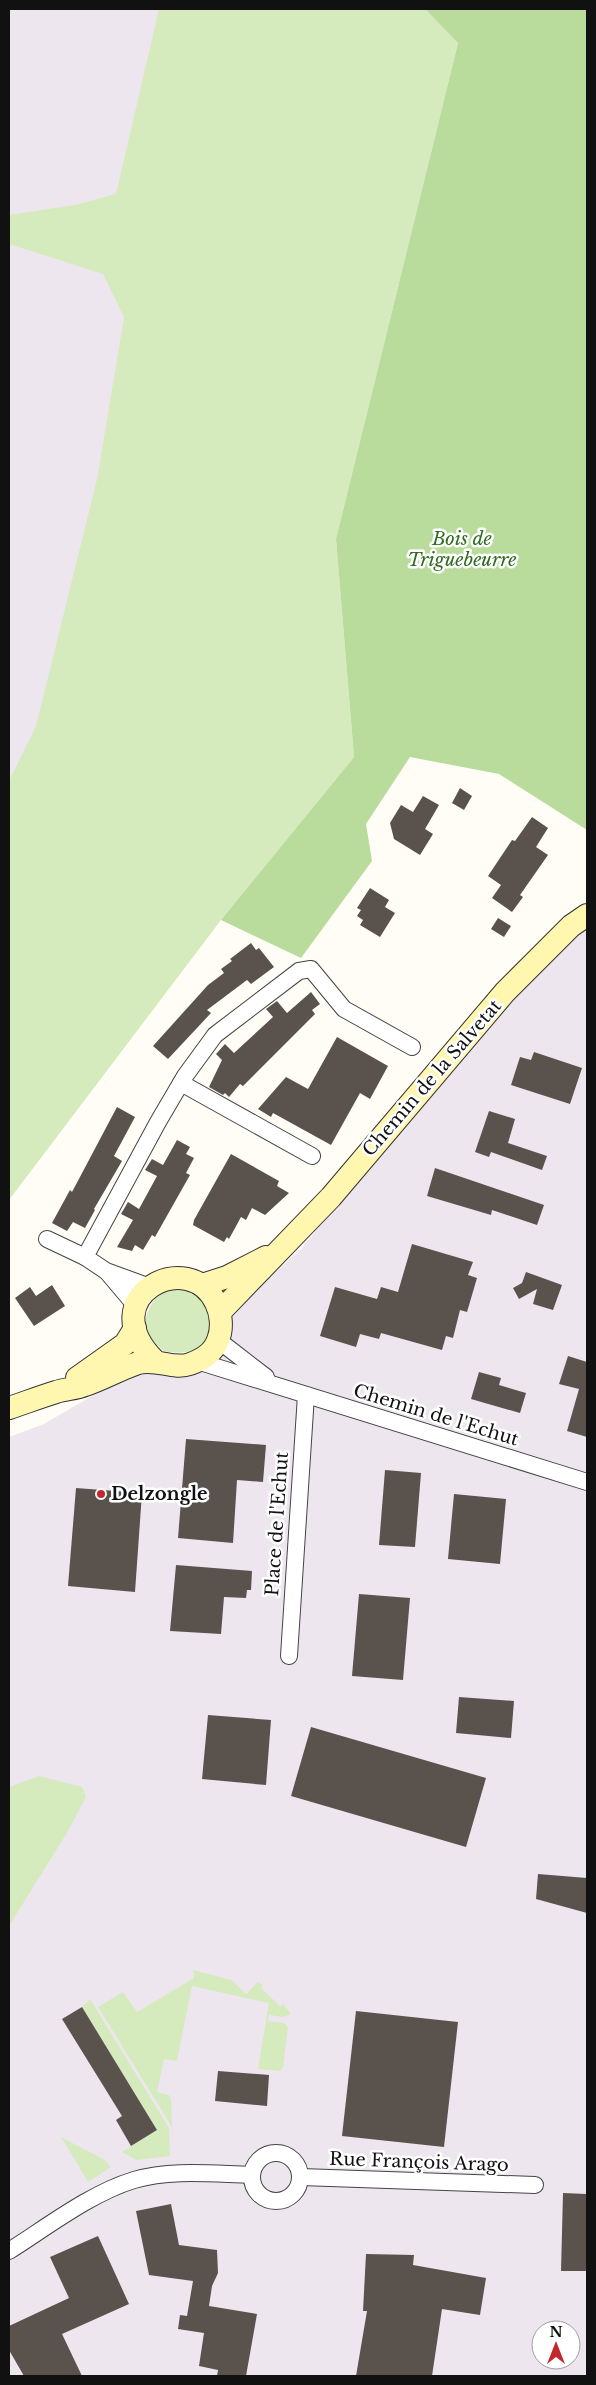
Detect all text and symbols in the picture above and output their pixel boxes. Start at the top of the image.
park label: Bois de Triguebeurre [407,528,517,571]
street label: Chemin de la Salvetat [358,995,506,1161]
street label: Chemin de l'Echut [351,1379,521,1451]
street label: Place de l'Echut [261,1451,293,1597]
place label: Delzongle [111,1483,208,1505]
marker: Delzongle [95,1488,107,1500]
street label: Rue François Arago [329,2148,509,2176]
north arrow [531,2320,581,2370]
text: N [549,2323,563,2341]

